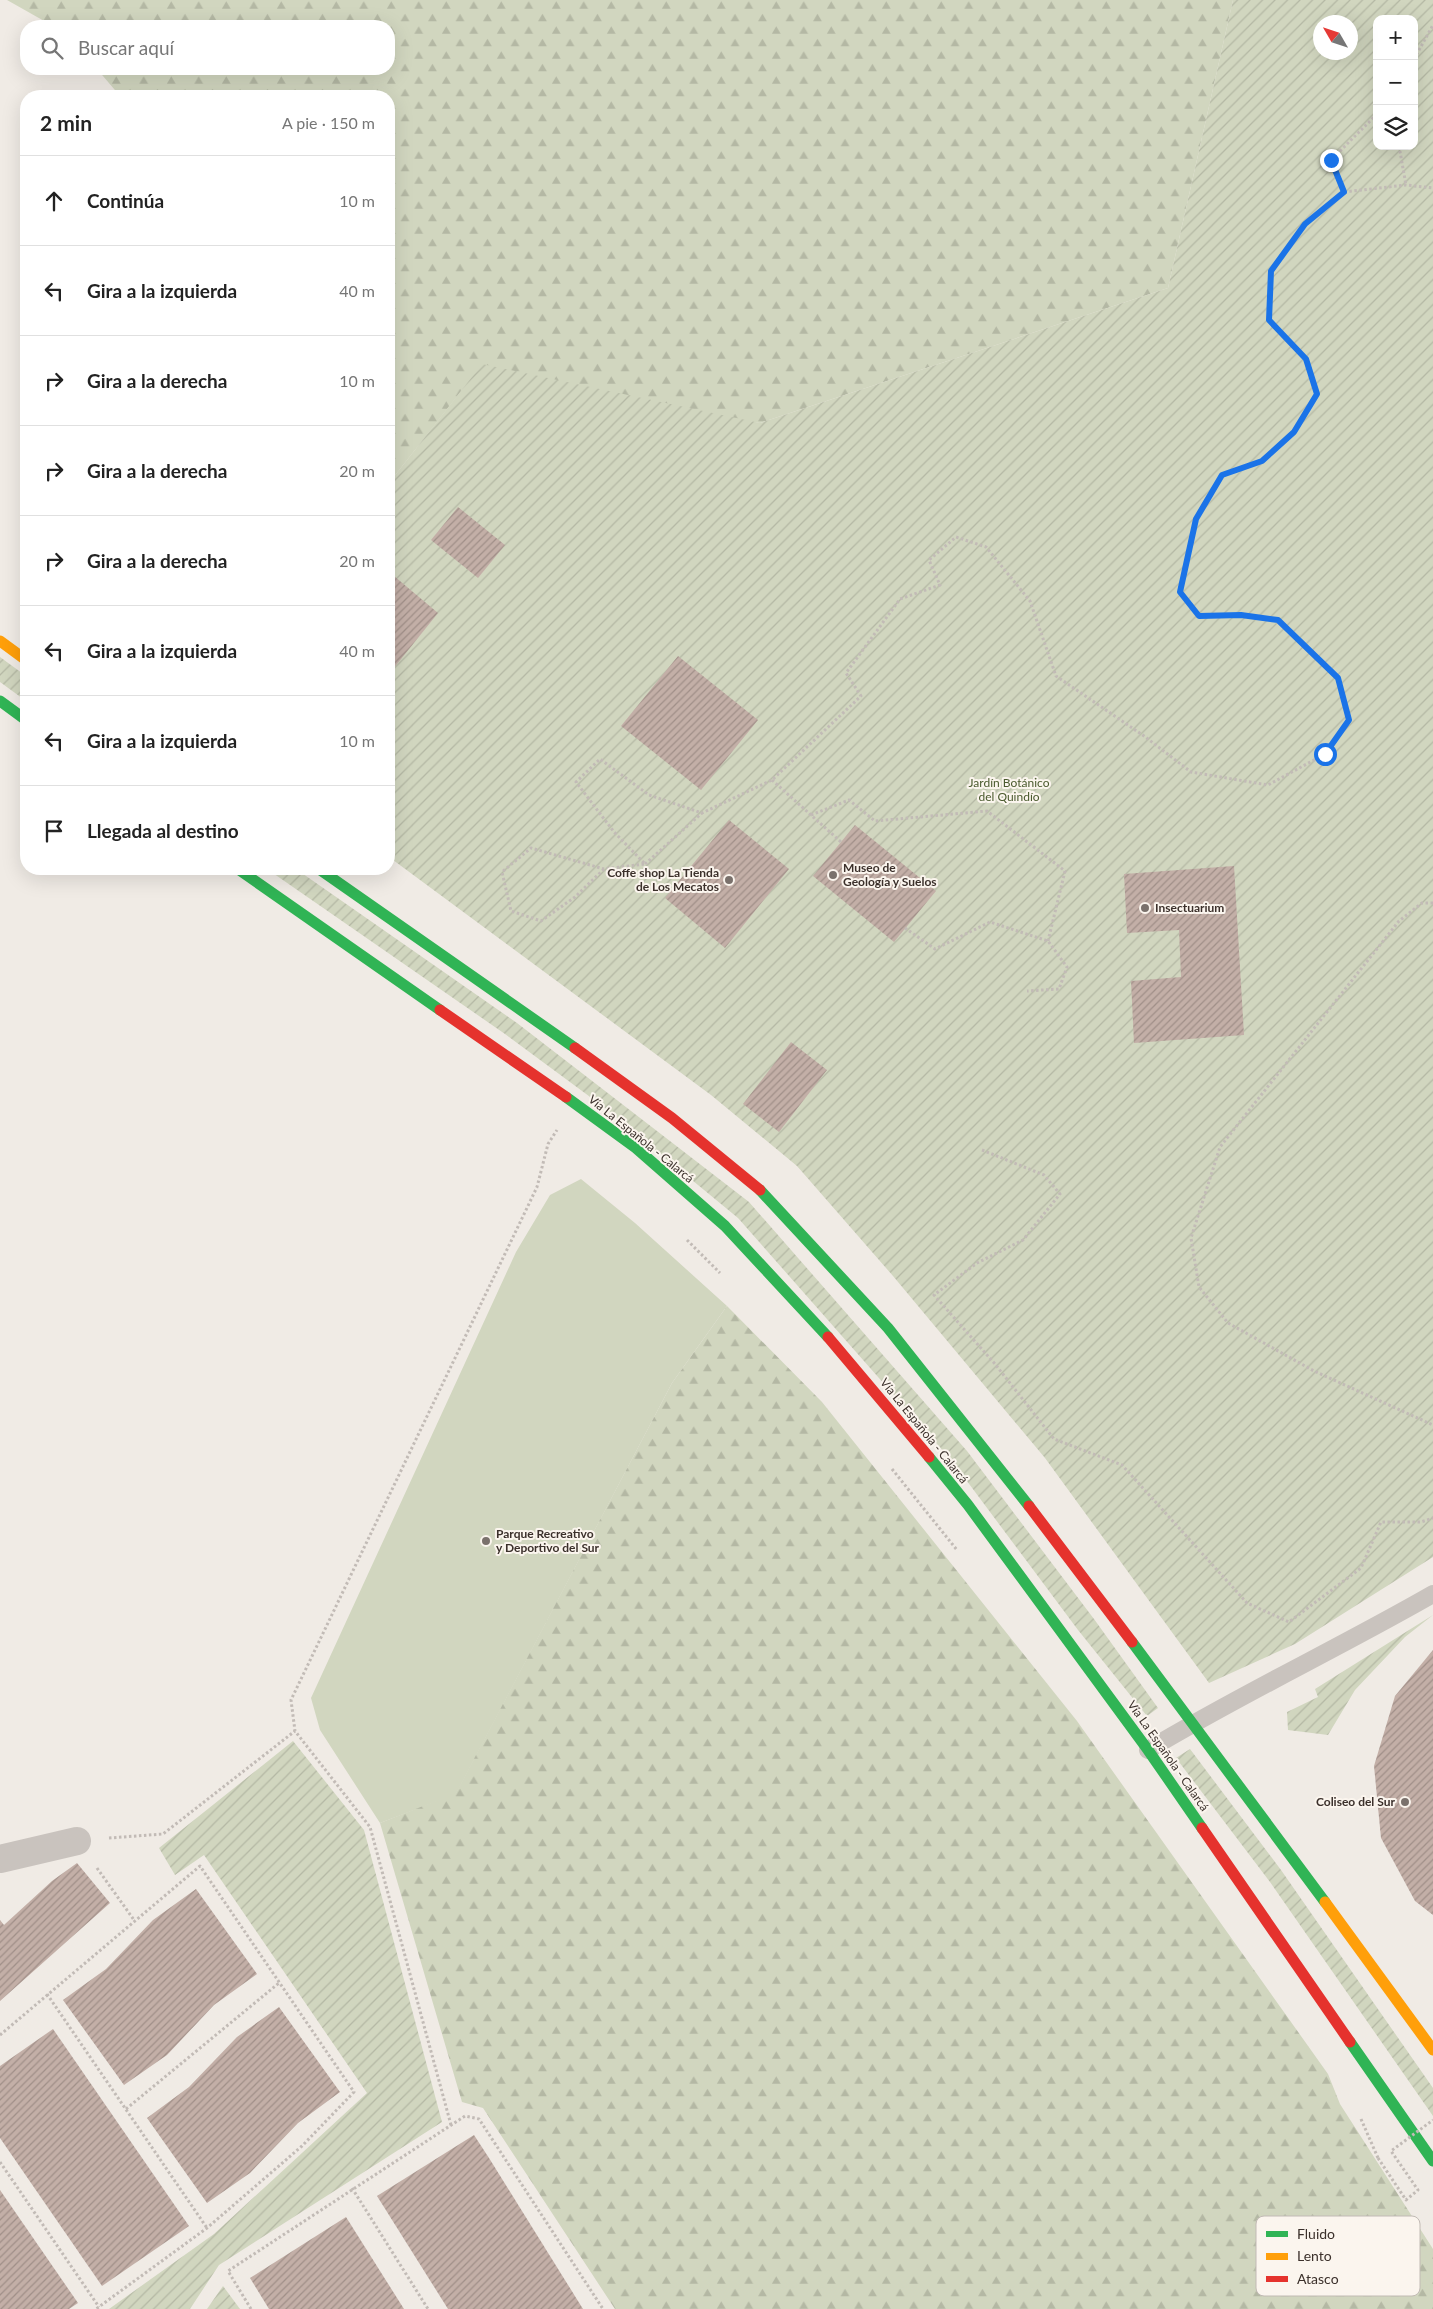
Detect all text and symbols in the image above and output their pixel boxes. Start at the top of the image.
north arrow [1313,15,1358,60]
map controls [1373,15,1418,150]
button: + [1373,15,1418,60]
search box [20,20,395,75]
icon: search [38,34,66,62]
text: Buscar aquí [78,36,174,59]
button: − [1373,60,1418,105]
button: layers [1373,105,1418,150]
text: 2 min [40,110,92,135]
text: A pie · 150 m [282,113,375,132]
route end [1320,149,1343,172]
icon: ahead [40,187,68,215]
text: Continúa [87,189,164,212]
text: 10 m [339,191,375,210]
icon: left [40,277,68,305]
text: Gira a la izquierda [87,279,237,302]
text: 40 m [339,281,375,300]
icon: right [40,367,68,395]
text: Gira a la derecha [87,369,227,392]
text: 10 m [339,371,375,390]
icon: right [40,457,68,485]
text: Gira a la derecha [87,459,227,482]
text: 20 m [339,461,375,480]
icon: right [40,547,68,575]
text: Gira a la derecha [87,549,227,572]
text: 20 m [339,551,375,570]
icon: left [40,637,68,665]
text: Gira a la izquierda [87,639,237,662]
text: 40 m [339,641,375,660]
icon: left [40,727,68,755]
text: Gira a la izquierda [87,729,237,752]
text: 10 m [339,731,375,750]
route start [1314,743,1337,766]
park label: Jardín Botánico del Quindío [969,775,1050,804]
icon: arrive [40,817,68,845]
text: Llegada al destino [87,819,239,842]
place label: Museo de Geología y Suelos [843,860,937,889]
place label: Coffe shop La Tienda de Los Mecatos [607,865,719,894]
marker: Museo de Geología y Suelos [827,869,839,881]
marker: Coffe shop La Tienda de Los Mecatos [723,874,735,886]
place label: Insectuarium [1155,900,1224,915]
marker: Insectuarium [1139,902,1151,914]
street label: Vía La Española - Calarcá [586,1092,697,1186]
street label: Vía La Española - Calarcá [877,1375,972,1486]
place label: Parque Recreativo y Deportivo del Sur [496,1526,600,1555]
marker: Parque Recreativo y Deportivo del Sur [480,1535,492,1547]
street label: Vía La Española - Calarcá [1125,1698,1212,1814]
place label: Coliseo del Sur [1316,1794,1396,1809]
marker: Coliseo del Sur [1399,1796,1411,1808]
legend [1256,2216,1420,2296]
text: Fluido [1297,2225,1335,2242]
text: Lento [1297,2247,1332,2264]
text: Atasco [1297,2270,1339,2287]

